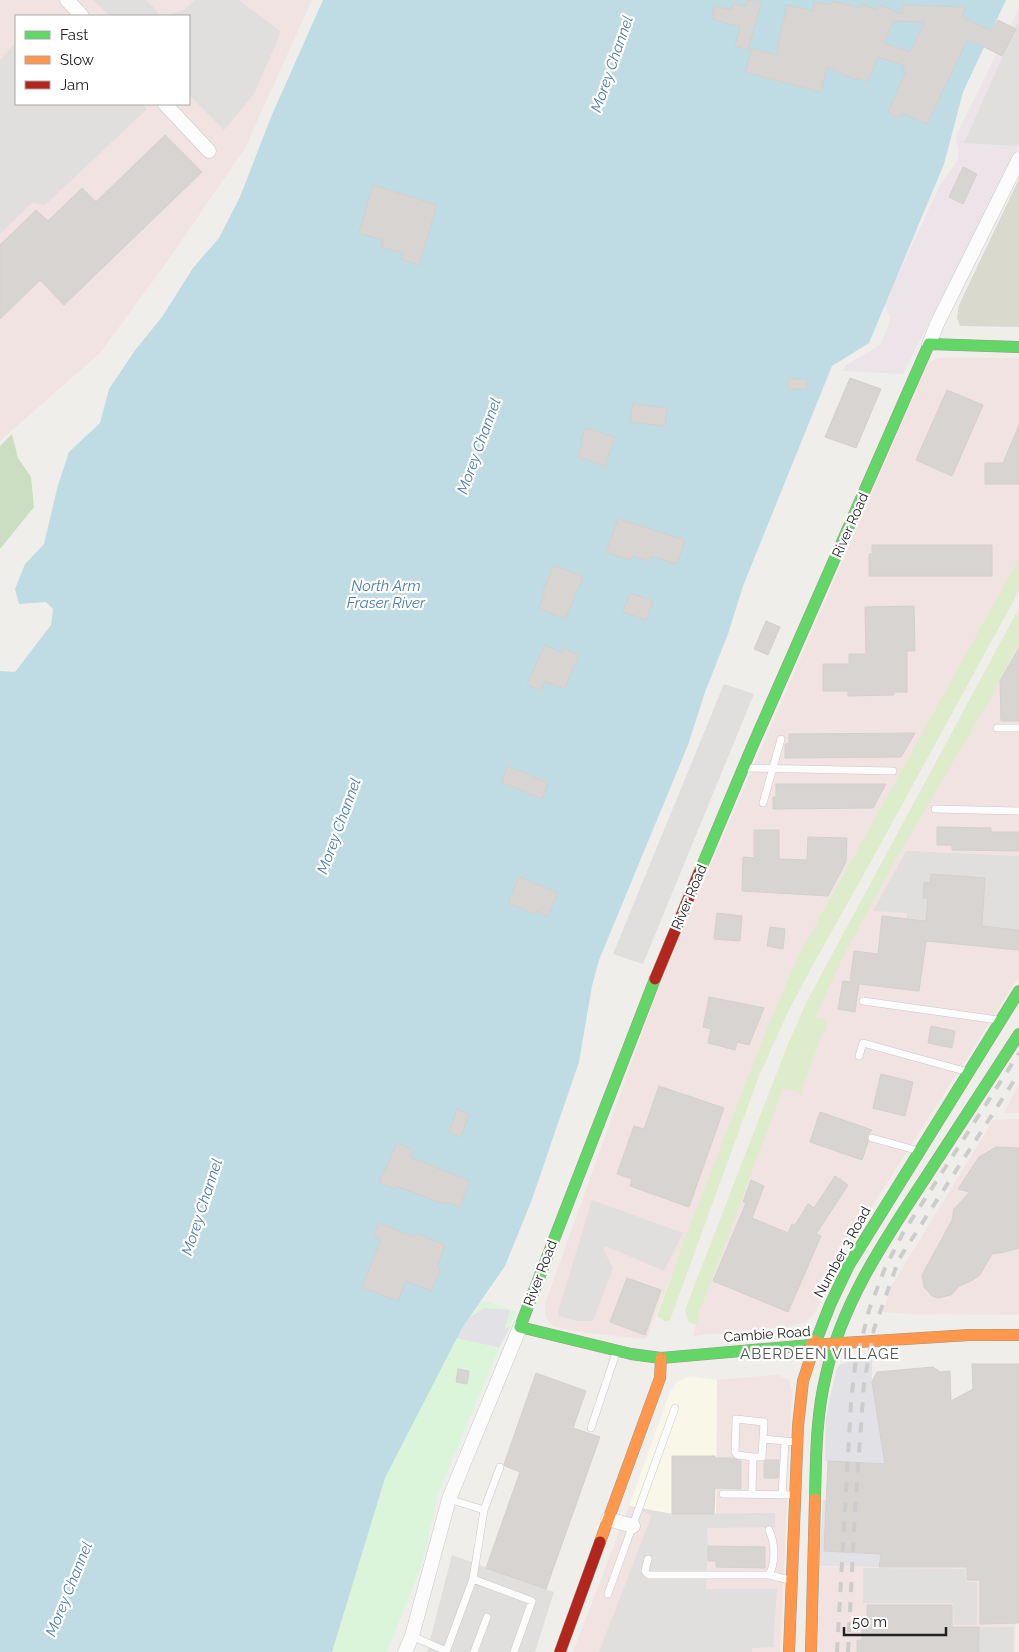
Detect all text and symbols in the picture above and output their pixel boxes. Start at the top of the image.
water label: Morey Channel [587,14,637,114]
legend [15,15,190,105]
text: Fast [60,26,88,44]
text: Slow [60,51,94,69]
text: Jam [60,76,89,94]
water label: Morey Channel [453,396,505,496]
street label: River Road [829,490,871,560]
water label: North Arm Fraser River [347,577,426,612]
water label: Morey Channel [313,776,365,876]
street label: River Road [668,862,710,932]
water label: Morey Channel [178,1156,226,1258]
street label: Number 3 Road [810,1204,874,1300]
street label: River Road [520,1238,560,1308]
street label: Cambie Road [723,1323,811,1345]
district label: ABERDEEN VILLAGE [740,1345,900,1363]
water label: Morey Channel [42,1539,96,1639]
scale bar [844,1604,946,1636]
text: 50 m [852,1613,887,1631]

